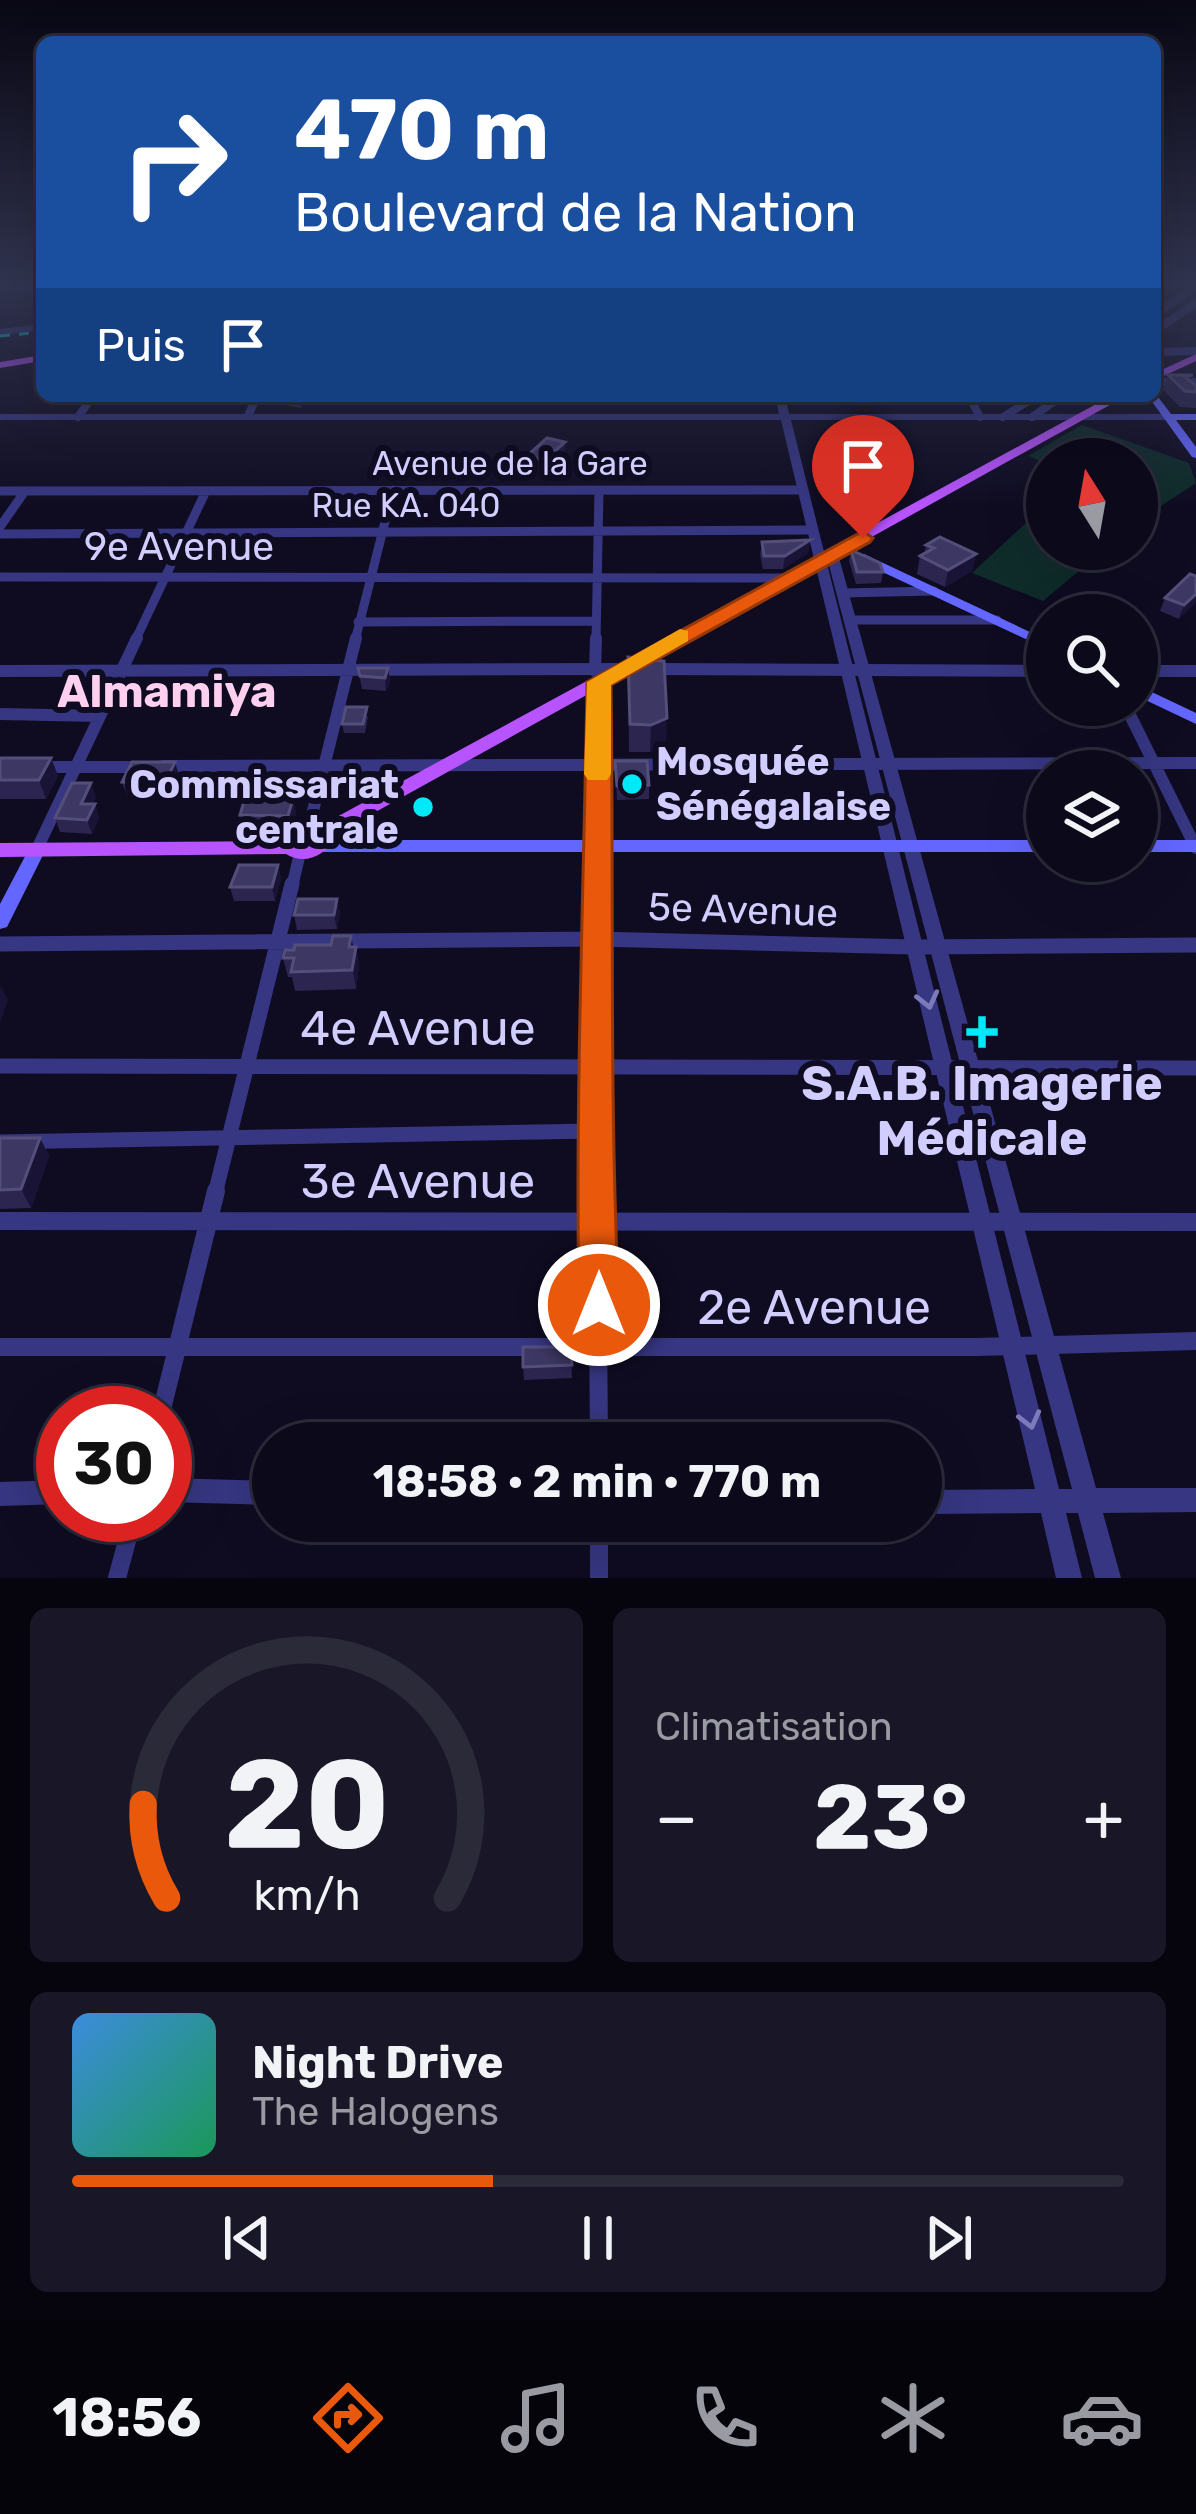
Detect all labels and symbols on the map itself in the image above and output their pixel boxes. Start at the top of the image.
pin [812,415,914,538]
north arrow [1026,438,1158,570]
street label: Avenue de la Gare [372,444,648,483]
street label: Rue KA. 040 [312,486,500,525]
street label: 9e Avenue [84,524,274,570]
district label: Almamiya [57,665,277,718]
place label: Mosquée Sénégalaise [656,739,891,830]
place label: Commissariat centrale [129,762,399,853]
marker: Mosquée Sénégalaise [619,771,645,797]
marker: Commissariat centrale [410,794,436,820]
street label: 5e Avenue [647,884,839,936]
one-way arrow [914,990,939,1010]
street label: 4e Avenue [300,1000,536,1057]
marker: S.A.B. Imagerie Médicale [966,1016,998,1048]
place label: S.A.B. Imagerie Médicale [801,1055,1163,1167]
street label: 3e Avenue [301,1153,535,1210]
position arrow [536,1242,662,1368]
street label: 2e Avenue [697,1279,931,1336]
speed limit sign: 30 [36,1386,192,1542]
one-way arrow [1016,1410,1041,1430]

